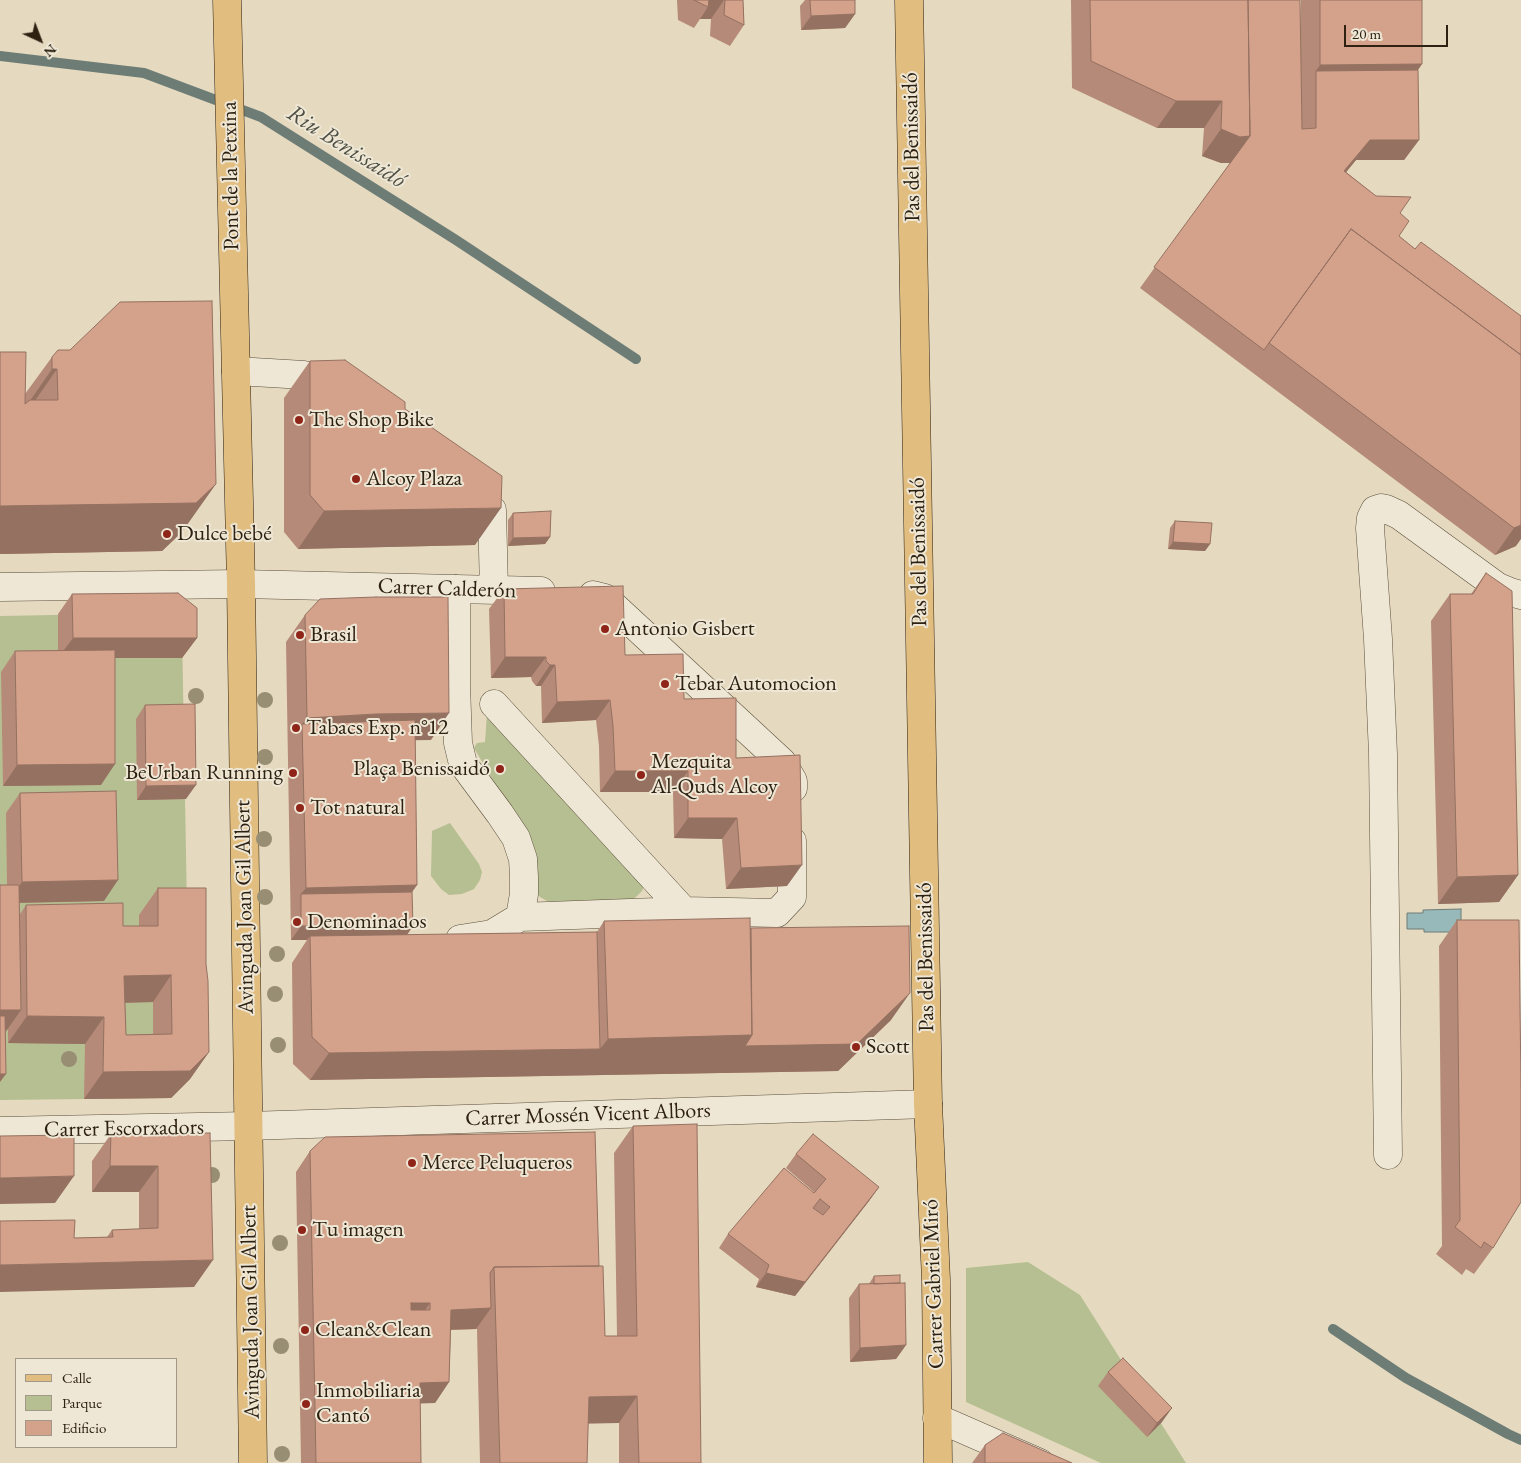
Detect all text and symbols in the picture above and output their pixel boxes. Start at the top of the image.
north arrow [15,15,65,65]
scale bar [1346,15,1450,47]
text: 20 m [1352,24,1381,43]
text: N [40,41,61,61]
street label: Pas del Benissaidó [897,72,927,222]
water label: Riu Benissaidó [281,99,411,195]
street label: Pont de la Petxina [217,101,245,251]
place label: The Shop Bike [309,407,434,433]
marker: The Shop Bike [293,414,305,426]
place label: Alcoy Plaza [366,466,462,492]
marker: Alcoy Plaza [350,473,362,485]
street label: Pas del Benissaidó [904,477,934,627]
place label: Dulce bebé [177,521,272,547]
marker: Dulce bebé [161,528,173,540]
street label: Carrer Calderón [377,573,517,605]
place label: Antonio Gisbert [615,616,755,642]
place label: Brasil [310,622,357,648]
marker: Antonio Gisbert [599,623,611,635]
marker: Brasil [294,629,306,641]
place label: Tebar Automocion [675,671,837,697]
marker: Tebar Automocion [659,678,671,690]
place label: Tabacs Exp. n°12 [306,715,449,741]
marker: Tabacs Exp. n°12 [290,722,302,734]
place label: Mezquita Al-Quds Alcoy [651,749,778,800]
place label: Plaça Benissaidó [353,756,490,782]
place label: BeUrban Running [125,760,283,786]
marker: Plaça Benissaidó [494,763,506,775]
marker: BeUrban Running [287,767,299,779]
marker: Mezquita Al-Quds Alcoy [635,769,647,781]
place label: Tot natural [310,795,405,821]
street label: Avinguda Joan Gil Albert [230,800,260,1014]
marker: Tot natural [294,802,306,814]
street label: Pas del Benissaidó [911,882,941,1032]
place label: Denominados [307,909,427,935]
marker: Denominados [291,916,303,928]
place label: Scott [866,1034,909,1060]
marker: Scott [850,1041,862,1053]
street label: Carrer Mossén Vicent Albors [465,1098,711,1132]
street label: Carrer Escorxadors [44,1114,204,1144]
place label: Merce Peluqueros [422,1150,572,1176]
marker: Merce Peluqueros [406,1157,418,1169]
street label: Carrer Gabriel Miró [918,1199,950,1369]
street label: Avinguda Joan Gil Albert [236,1205,266,1419]
place label: Tu imagen [312,1217,404,1243]
marker: Tu imagen [296,1224,308,1236]
place label: Clean&Clean [315,1317,431,1343]
marker: Clean&Clean [299,1324,311,1336]
legend [15,1358,178,1448]
text: Calle [62,1368,92,1387]
place label: Inmobiliaria Cantó [316,1378,421,1430]
text: Parque [62,1393,102,1412]
marker: Inmobiliaria Cantó [300,1398,312,1410]
text: Edificio [62,1418,106,1437]

